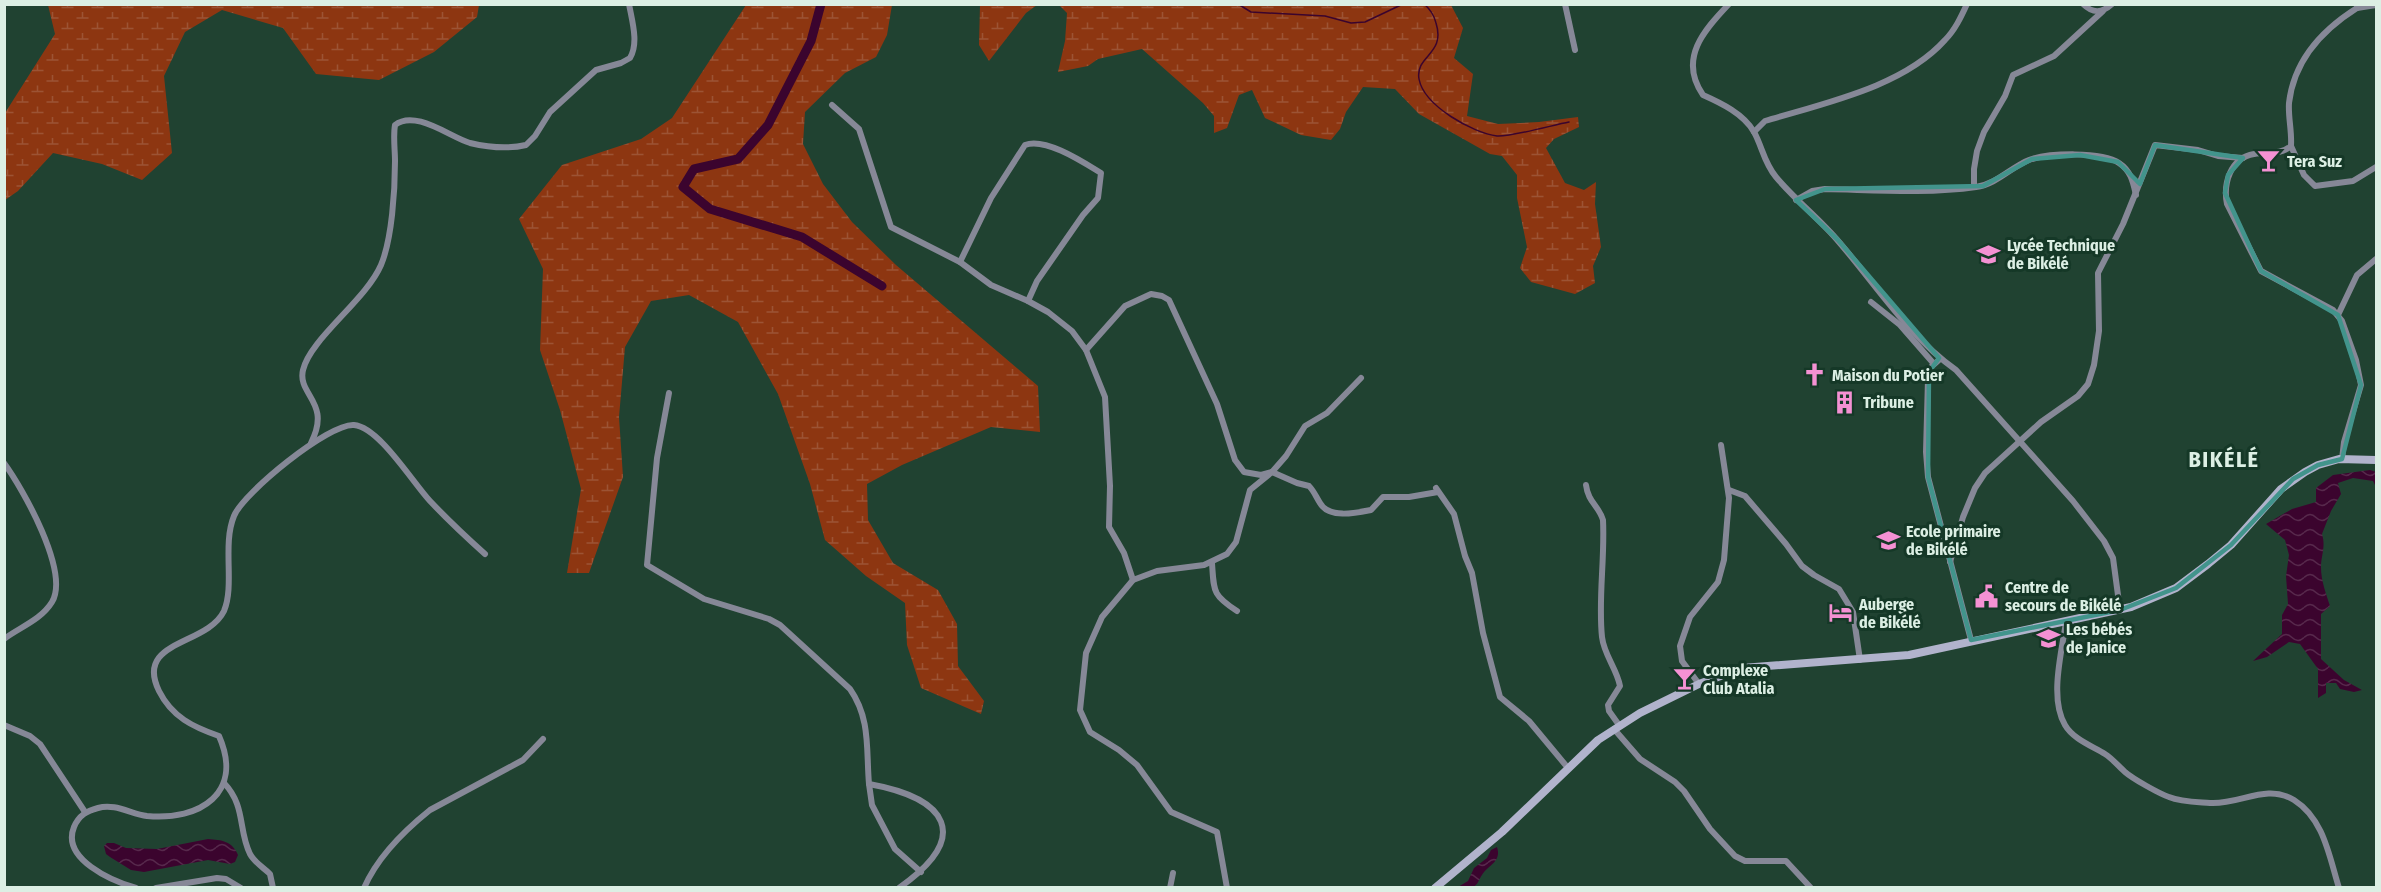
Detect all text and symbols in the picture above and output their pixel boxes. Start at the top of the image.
bar icon: Tera Suz [2256,148,2282,174]
place label: Tera Suz [2287,152,2342,171]
place label: Lycée Technique de Bikélé [2007,236,2115,273]
school or university icon: Lycée Technique de Bikélé [1976,241,2002,267]
church icon: Maison du Potier [1801,362,1827,388]
place label: Maison du Potier [1832,366,1944,385]
building icon: Tribune [1832,389,1858,415]
place label: Tribune [1863,393,1914,412]
district label: BIKÉLÉ [2188,446,2260,473]
place label: Ecole primaire de Bikélé [1906,522,2001,559]
school or university icon: Ecole primaire de Bikélé [1875,527,1901,553]
place label: Centre de secours de Bikélé [2005,578,2121,615]
public building icon: Centre de secours de Bikélé [1974,583,2000,609]
place label: Auberge de Bikélé [1858,595,1921,632]
hotel icon: Auberge de Bikélé [1828,600,1854,626]
place label: Les bébés de Janice [2066,620,2132,657]
school or university icon: Les bébés de Janice [2035,625,2061,651]
place label: Complexe Club Atalia [1703,661,1774,698]
bar icon: Complexe Club Atalia [1672,666,1698,692]

